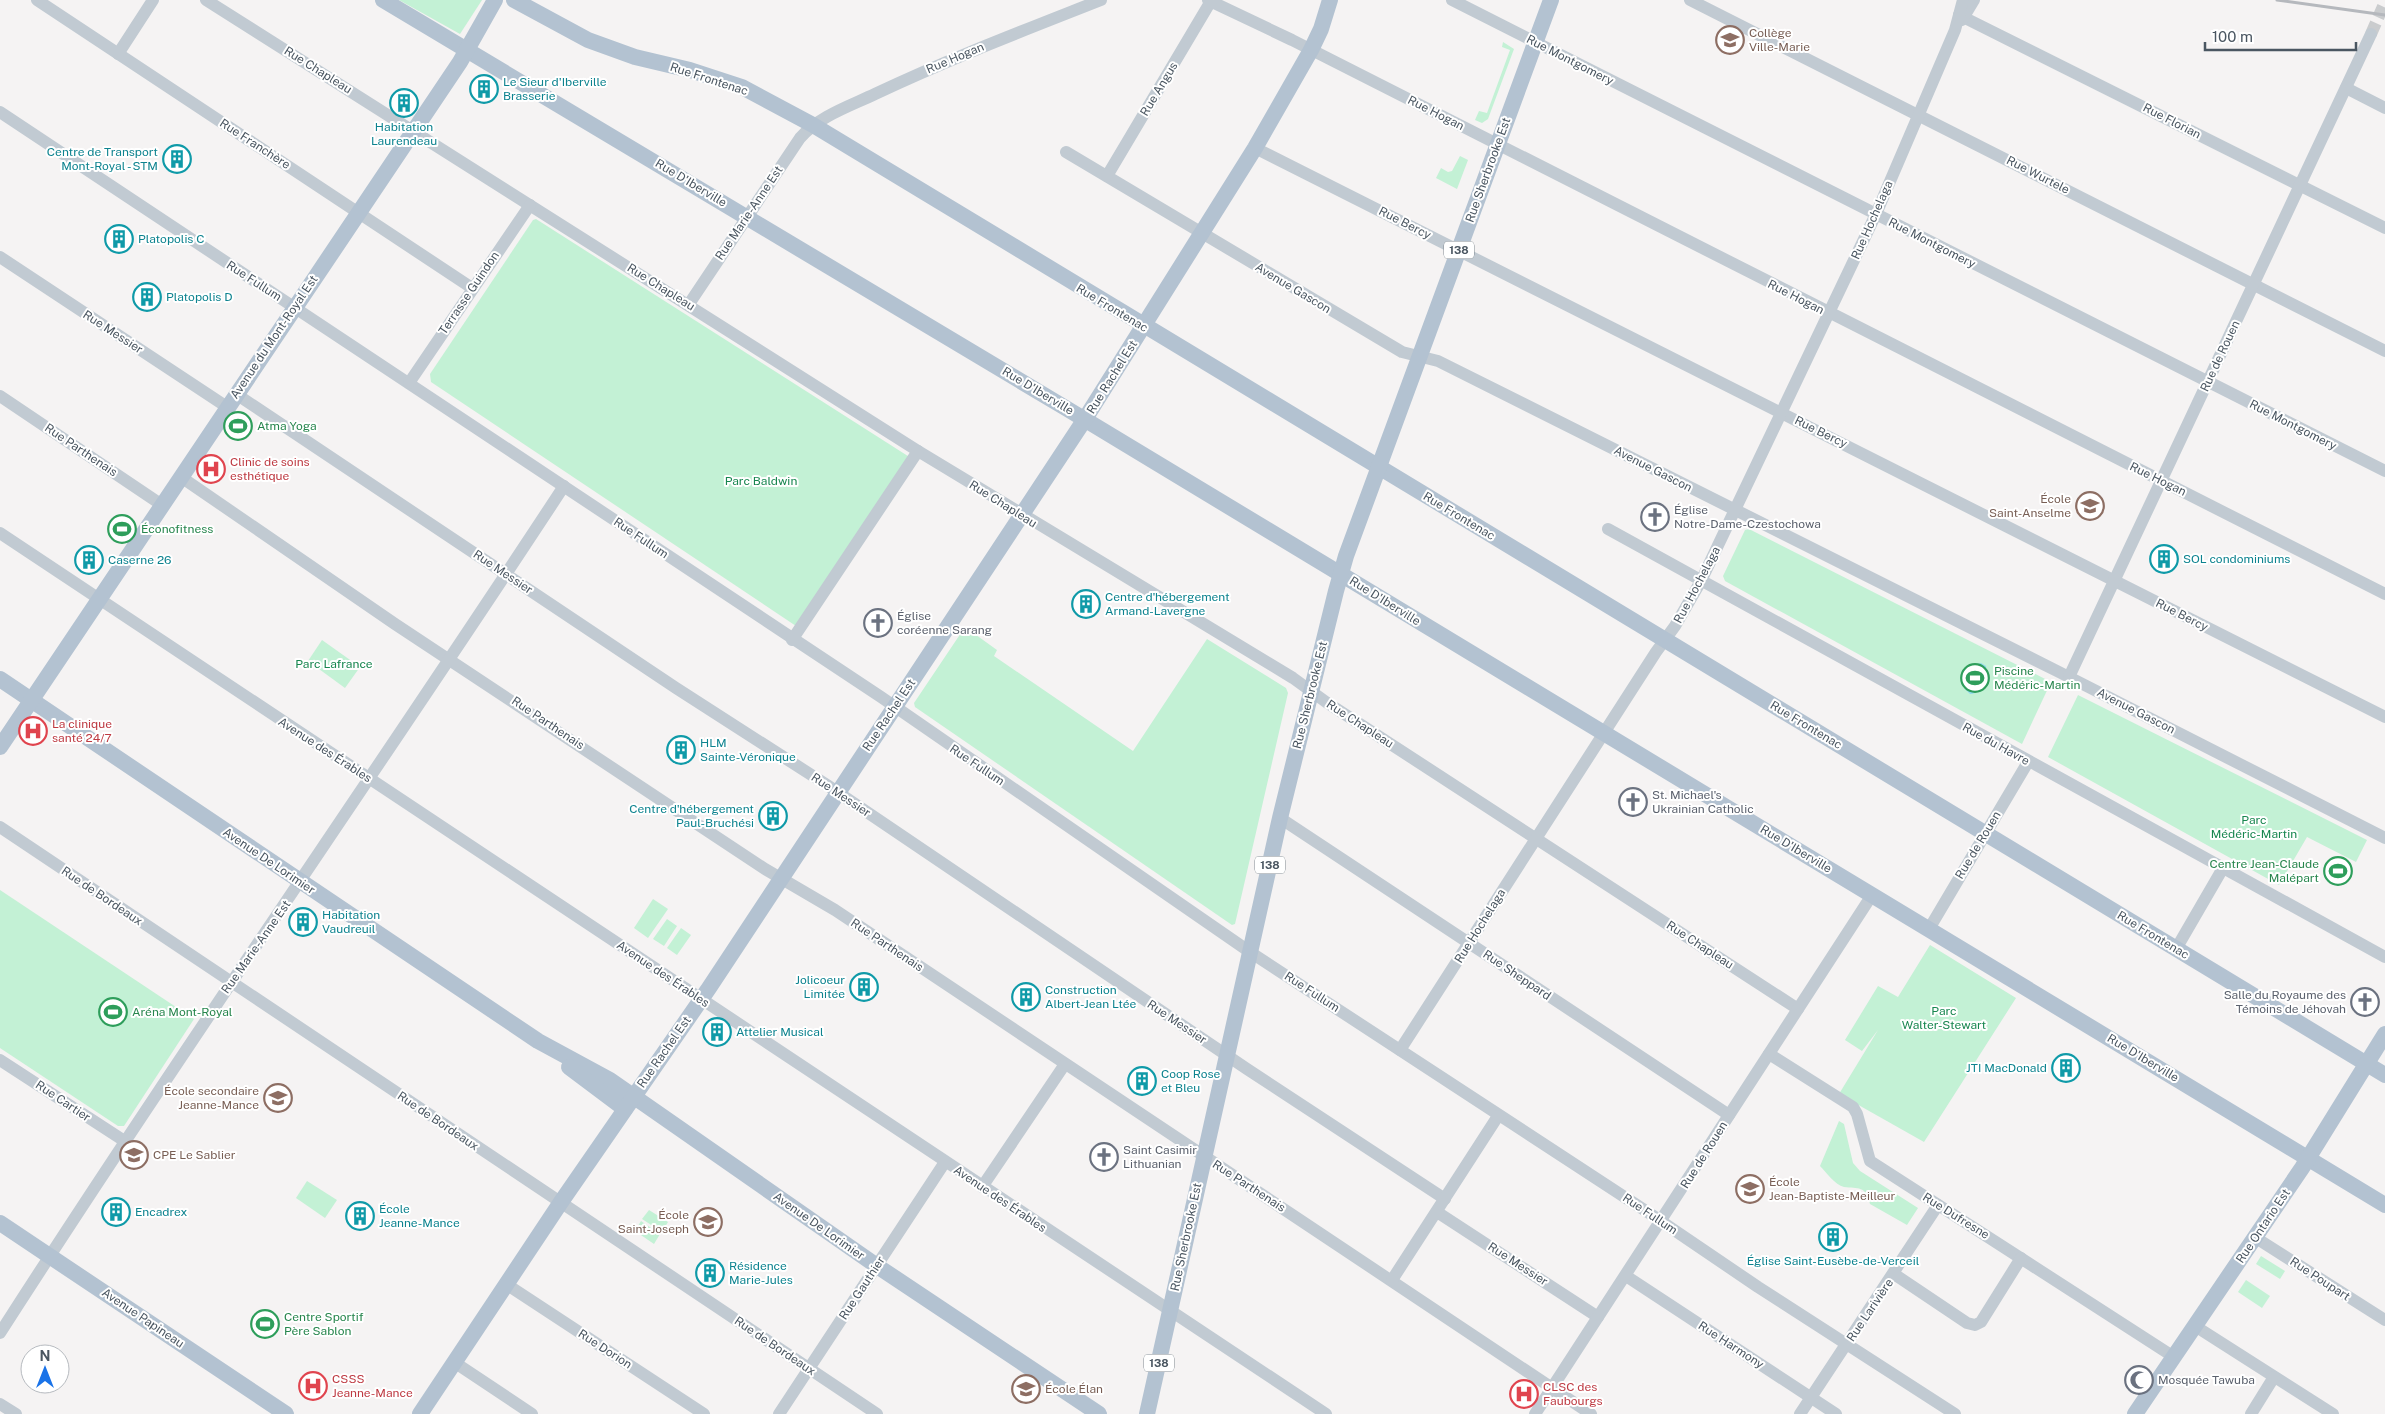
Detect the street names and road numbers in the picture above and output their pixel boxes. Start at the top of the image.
street label: Rue Montgomery [1524,32,1616,88]
street label: Rue Hogan [924,40,986,76]
street label: Rue Chapleau [282,44,354,96]
street label: Rue Frontenac [668,60,750,98]
street label: Rue Angus [1137,60,1181,118]
street label: Rue Hogan [1406,93,1467,133]
street label: Rue Florian [2141,100,2203,142]
street label: Rue Sherbrooke Est [1463,115,1514,224]
street label: Rue Franchère [217,116,293,172]
street label: Rue Wurtele [2004,153,2072,197]
street label: Rue D'Iberville [653,156,729,210]
street label: Rue Marie-Anne Est [712,163,786,263]
street label: Rue Hochelaga [1848,178,1896,262]
street label: Rue Bercy [1376,204,1434,242]
street label: Rue Montgomery [1886,215,1978,271]
road number: 138 [1444,242,1474,258]
street label: Terrasse Guindon [436,249,502,337]
street label: Rue Fullum [224,258,284,304]
street label: Avenue Gascon [1253,260,1333,316]
street label: Rue Chapleau [625,261,697,313]
street label: Avenue du Mont-Royal Est [227,272,321,401]
street label: Rue Hogan [1766,277,1827,317]
street label: Rue Frontenac [1074,281,1150,335]
street label: Rue Messier [80,307,146,357]
street label: Rue de Rouen [2197,318,2243,394]
street label: Rue Rachel Est [1084,337,1140,416]
street label: Rue D'Iberville [1000,364,1076,418]
street label: Rue Montgomery [2247,397,2339,453]
street label: Rue Bercy [1792,413,1850,451]
street label: Rue Parthenais [42,421,120,479]
street label: Avenue Gascon [1612,443,1694,495]
street label: Rue Hogan [2127,459,2189,499]
street label: Rue Chapleau [967,478,1039,530]
street label: Rue Frontenac [1421,489,1497,543]
street label: Rue Fullum [611,515,671,561]
street label: Rue Hochelaga [1671,544,1723,626]
street label: Rue Messier [471,547,536,597]
street label: Rue D'Iberville [1347,574,1423,628]
street label: Rue Bercy [2153,596,2211,634]
street label: Rue Sherbrooke Est [1290,639,1330,750]
street label: Rue Rachel Est [860,676,918,754]
street label: Avenue Gascon [2095,685,2177,737]
street label: Rue Parthenais [509,694,587,752]
street label: Rue Chapleau [1324,697,1396,751]
street label: Rue Frontenac [1768,698,1844,752]
street label: Avenue des Érables [276,715,374,785]
street label: Rue du Havre [1960,720,2032,768]
street label: Rue Fullum [947,742,1007,788]
street label: Rue Messier [809,770,874,820]
street label: Rue de Rouen [1952,808,2004,881]
street label: Rue D'Iberville [1758,822,1834,876]
street label: Avenue De Lorimier [220,825,318,897]
road number: 138 [1255,856,1285,874]
street label: Rue de Bordeaux [59,864,145,928]
street label: Rue Hochelaga [1452,886,1508,966]
street label: Rue Marie-Anne Est [219,897,294,996]
street label: Rue Frontenac [2115,908,2191,962]
street label: Rue Parthenais [848,916,926,974]
street label: Rue Chapleau [1664,918,1736,972]
street label: Avenue des Érables [614,938,712,1010]
street label: Rue Sheppard [1480,947,1554,1003]
street label: Rue Fullum [1282,969,1342,1015]
street label: Rue Messier [1145,997,1210,1047]
street label: Rue Rachel Est [634,1013,694,1090]
street label: Rue D'Iberville [2105,1031,2181,1085]
street label: Rue Cartier [33,1078,93,1125]
street label: Rue de Bordeaux [395,1089,481,1153]
street label: Rue de Rouen [1678,1119,1730,1191]
street label: Rue Parthenais [1210,1157,1288,1215]
street label: Avenue des Érables [951,1163,1049,1235]
street label: Rue Sherbrooke Est [1168,1181,1204,1292]
street label: Rue Ontario Est [2233,1186,2293,1266]
street label: Avenue De Lorimier [771,1189,868,1263]
street label: Rue Dufresne [1920,1190,1992,1242]
street label: Rue Fullum [1620,1191,1680,1237]
street label: Rue Messier [1485,1239,1551,1289]
street label: Rue Gauthier [836,1253,888,1322]
street label: Rue Poupart [2287,1254,2353,1304]
street label: Rue Larivière [1844,1276,1896,1344]
street label: Avenue Papineau [99,1285,187,1351]
street label: Rue de Bordeaux [732,1314,818,1378]
street label: Rue Harmony [1696,1319,1767,1372]
street label: Rue Dorion [576,1326,634,1372]
road number: 138 [1144,1355,1174,1372]

